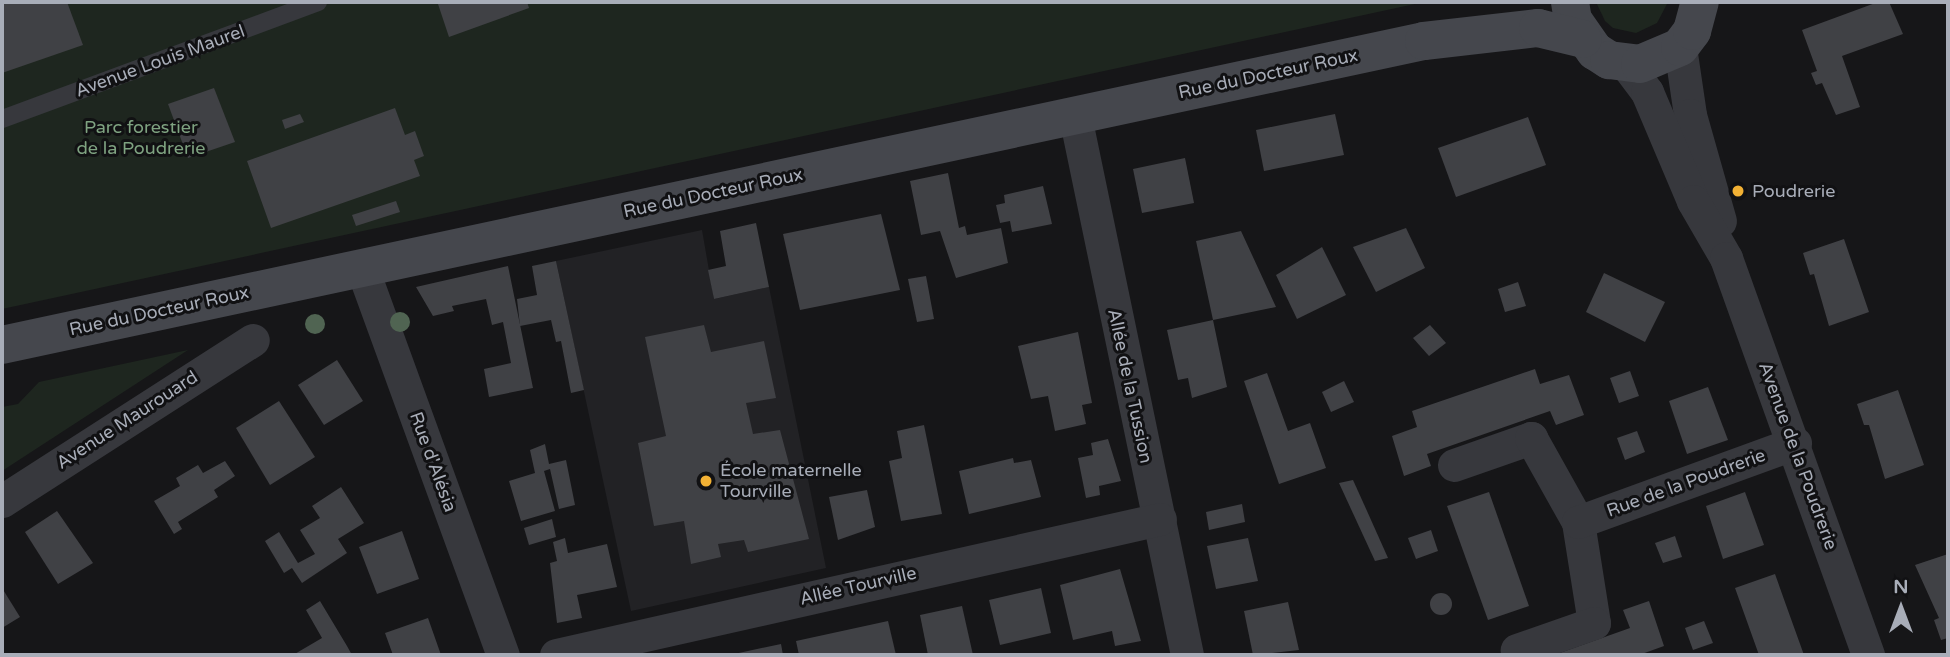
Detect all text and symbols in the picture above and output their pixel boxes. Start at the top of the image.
street label: Avenue Louis Maurel [72,20,248,102]
street label: Rue du Docteur Roux [1176,44,1360,104]
park label: Parc forestier de la Poudrerie [77,117,205,160]
street label: Rue du Docteur Roux [621,163,805,223]
place label: Poudrerie [1752,180,1835,202]
marker: Poudrerie [1730,183,1746,199]
street label: Rue du Docteur Roux [67,281,251,341]
street label: Allée de la Tussion [1103,307,1157,465]
street label: Avenue de la Poudrerie [1754,359,1842,553]
street label: Avenue Maurouard [52,366,202,474]
street label: Rue d'Alésia [405,409,461,515]
street label: Rue de la Poudrerie [1604,444,1768,522]
place label: École maternelle Tourville [720,460,862,503]
marker: École maternelle Tourville [698,473,714,489]
street label: Allée Tourville [798,562,918,610]
north arrow [1866,573,1936,643]
text: N [1893,576,1909,598]

